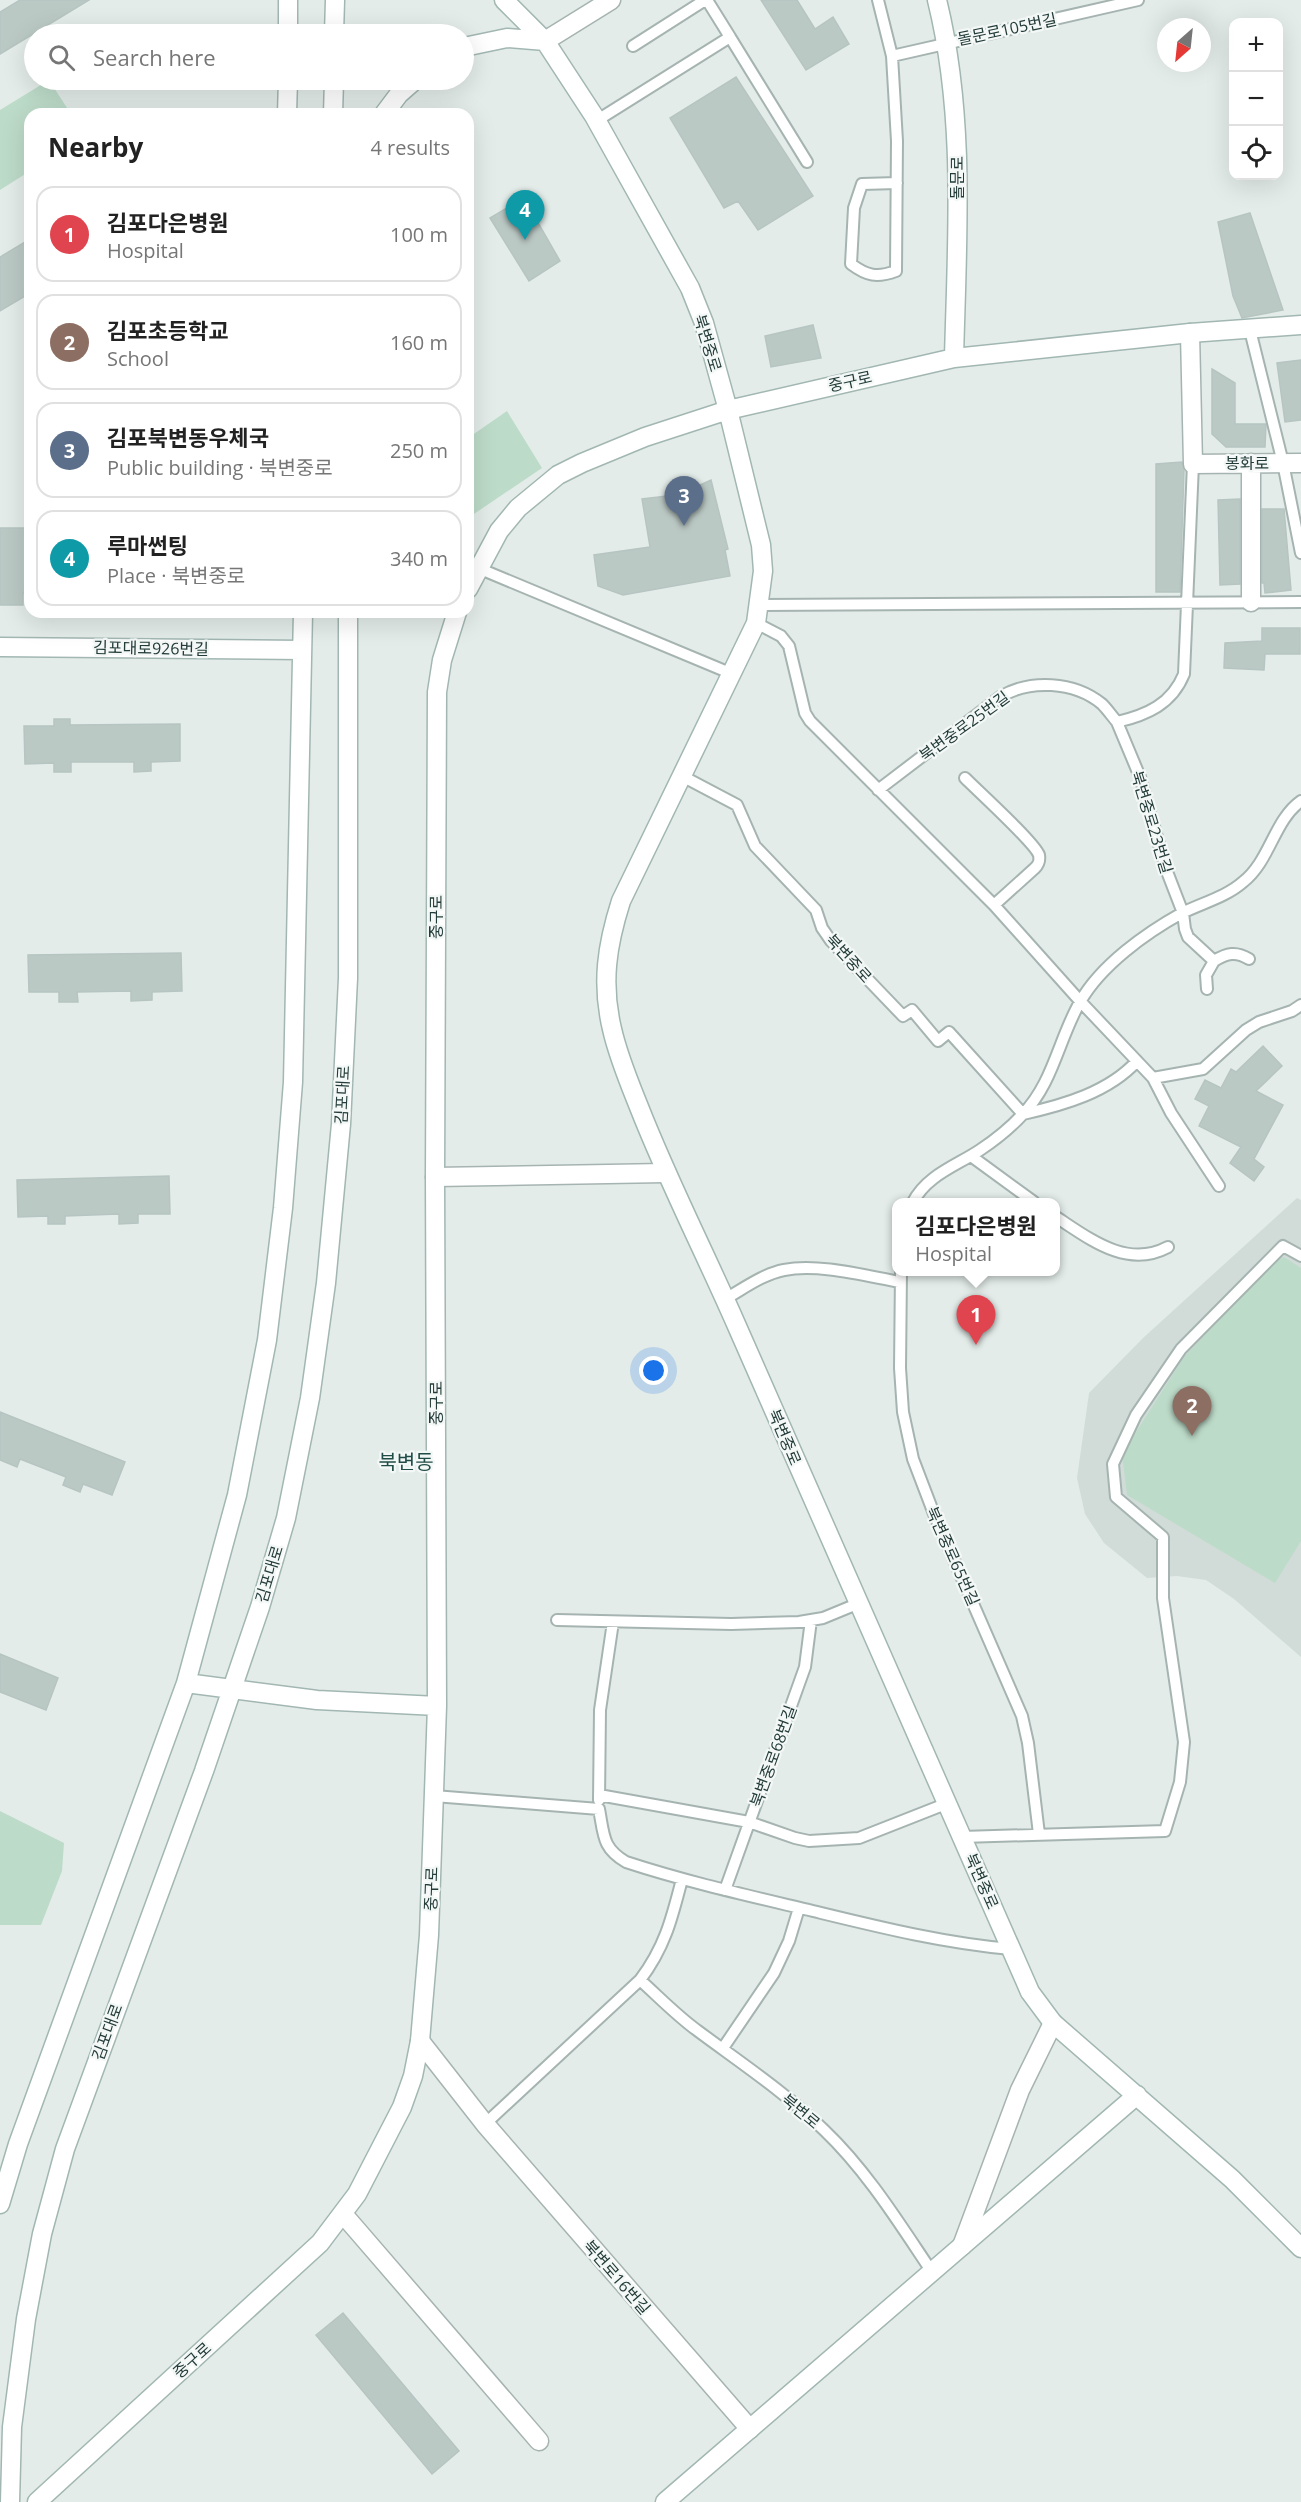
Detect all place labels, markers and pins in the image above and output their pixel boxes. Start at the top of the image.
pin: 4 [506,190,544,240]
pin: 3 [664,476,704,526]
pin: 1 [956,1296,996,1345]
pin: 2 [1172,1386,1212,1436]

